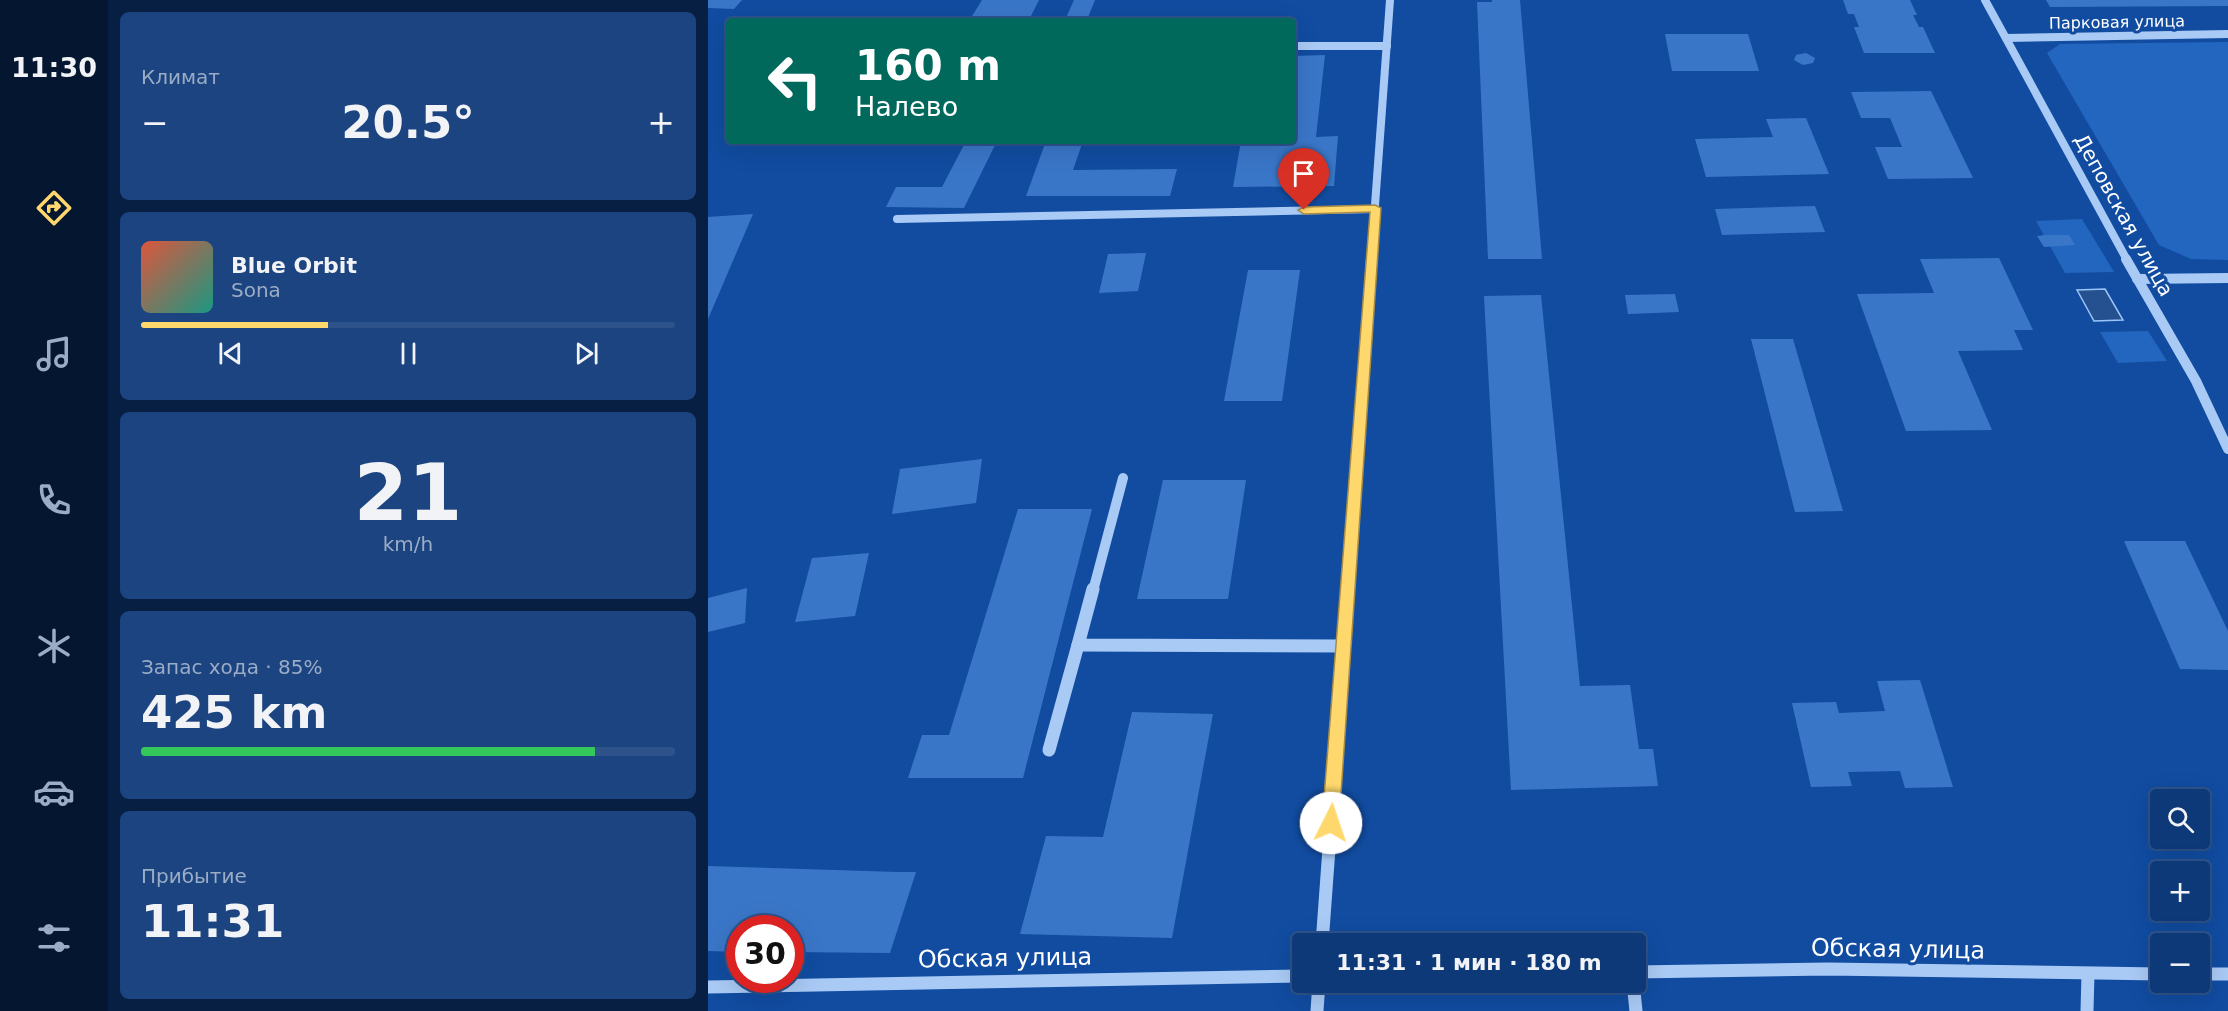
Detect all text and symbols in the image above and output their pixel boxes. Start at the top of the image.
street label: Парковая улица [2049,11,2185,33]
text: 160 m [855,41,1001,90]
icon: left [756,42,834,120]
text: 11:30 [11,52,97,83]
text: Климат [141,65,220,89]
text: Налево [855,91,958,122]
text: 20.5° [341,96,475,149]
text: − [141,103,169,142]
text: + [647,103,675,142]
street label: Деповская улица [2069,129,2179,301]
pin [1278,148,1329,210]
icon: arrive [1287,157,1320,190]
icon: directions [33,187,75,229]
text: Blue Orbit [231,253,357,278]
text: Sona [231,278,281,302]
icon: music [33,333,75,375]
icon: previous [214,337,247,370]
icon: pause [392,337,425,370]
icon: next [570,337,603,370]
text: 21 [354,448,462,538]
icon: phone [33,479,75,521]
text: km/h [383,532,433,556]
icon: climate [33,625,75,667]
text: Запас хода · 85% [141,655,322,679]
text: 425 km [141,686,327,739]
icon: car [33,771,75,813]
map controls [2150,789,2210,993]
button: search [2150,789,2210,849]
position arrow [1299,791,1363,855]
button: + [2150,861,2210,921]
text: Прибытие [141,864,247,888]
text: 11:31 [141,895,284,948]
speed limit sign: 30 [726,915,804,993]
icon: filters [33,917,75,959]
street label: Обская улица [1811,933,1985,965]
button: − [2150,933,2210,993]
street label: Обская улица [918,942,1092,974]
text: 11:31 · 1 мин · 180 m [1336,950,1602,975]

